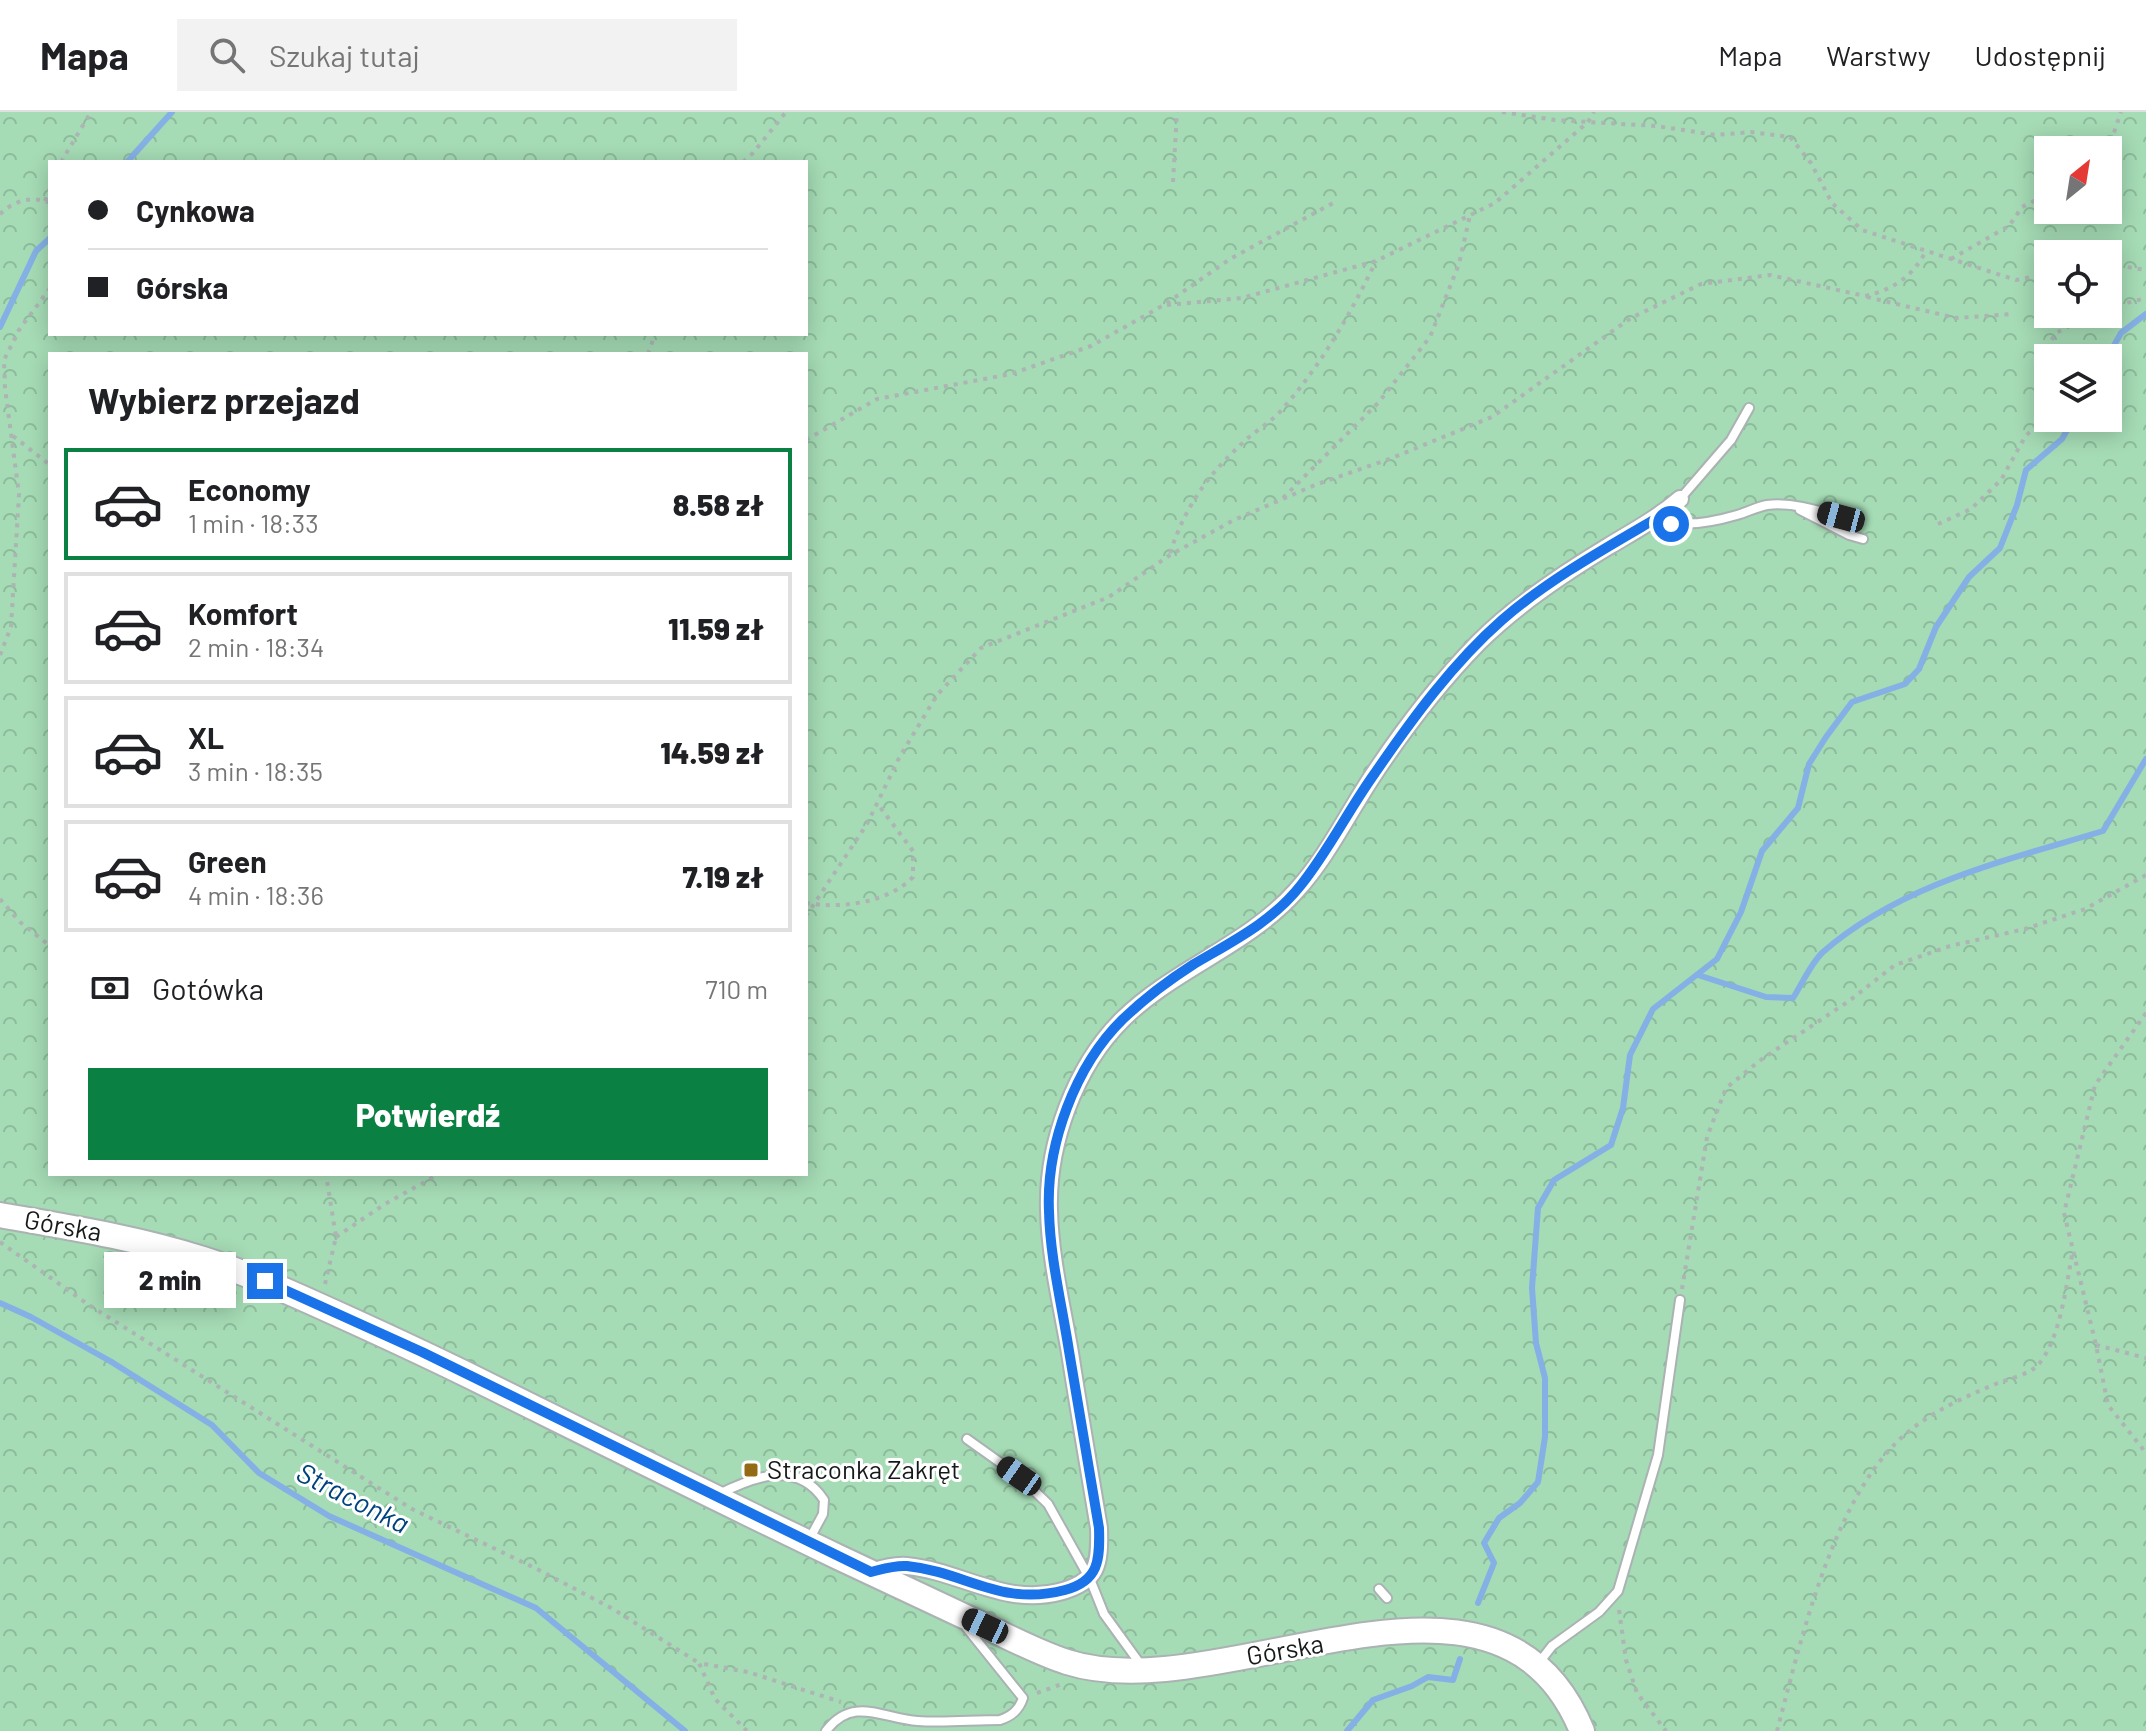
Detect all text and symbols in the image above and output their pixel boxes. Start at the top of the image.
search box [177,19,737,91]
text: Mapa [40,32,129,78]
icon: search [205,33,249,77]
text: Szukaj tutaj [269,37,420,73]
text: Mapa [1718,38,1782,72]
text: Warstwy [1826,38,1931,72]
text: Udostępnij [1975,38,2106,72]
north arrow [2034,136,2122,224]
map controls [2034,136,2122,432]
text: Cynkowa [136,192,255,228]
button: locate [2034,240,2122,328]
text: Górska [136,269,228,305]
button: layers [2034,344,2122,432]
text: Wybierz przejazd [88,378,360,421]
icon: car [92,468,164,540]
text: Economy [188,471,311,507]
text: 8.58 zł [673,486,764,522]
car [1815,499,1867,535]
route start [1653,506,1689,542]
text: 1 min · 18:33 [188,507,319,538]
icon: car [92,592,164,664]
text: Komfort [188,595,298,631]
text: 11.59 zł [668,610,764,646]
text: 2 min · 18:34 [188,631,324,662]
icon: car [92,716,164,788]
text: XL [188,719,224,755]
text: 14.59 zł [660,734,764,770]
text: 3 min · 18:35 [188,755,323,786]
icon: car [92,840,164,912]
text: Green [188,843,267,879]
text: 7.19 zł [682,858,764,894]
text: 4 min · 18:36 [188,879,324,910]
icon: cash [88,966,132,1010]
text: Gotówka [152,970,264,1006]
text: 710 m [705,973,768,1004]
button: Potwierdź [88,1068,768,1160]
street label: Górska [22,1203,104,1247]
callout: 2 min [105,1253,237,1309]
route end [247,1263,283,1299]
text: 2 min [139,1264,201,1295]
car [992,1452,1046,1500]
place label: Straconka Zakręt [767,1453,960,1484]
water label: Straconka [292,1454,415,1540]
marker: Straconka Zakręt [742,1461,760,1479]
car [958,1605,1012,1647]
street label: Górska [1244,1627,1326,1671]

